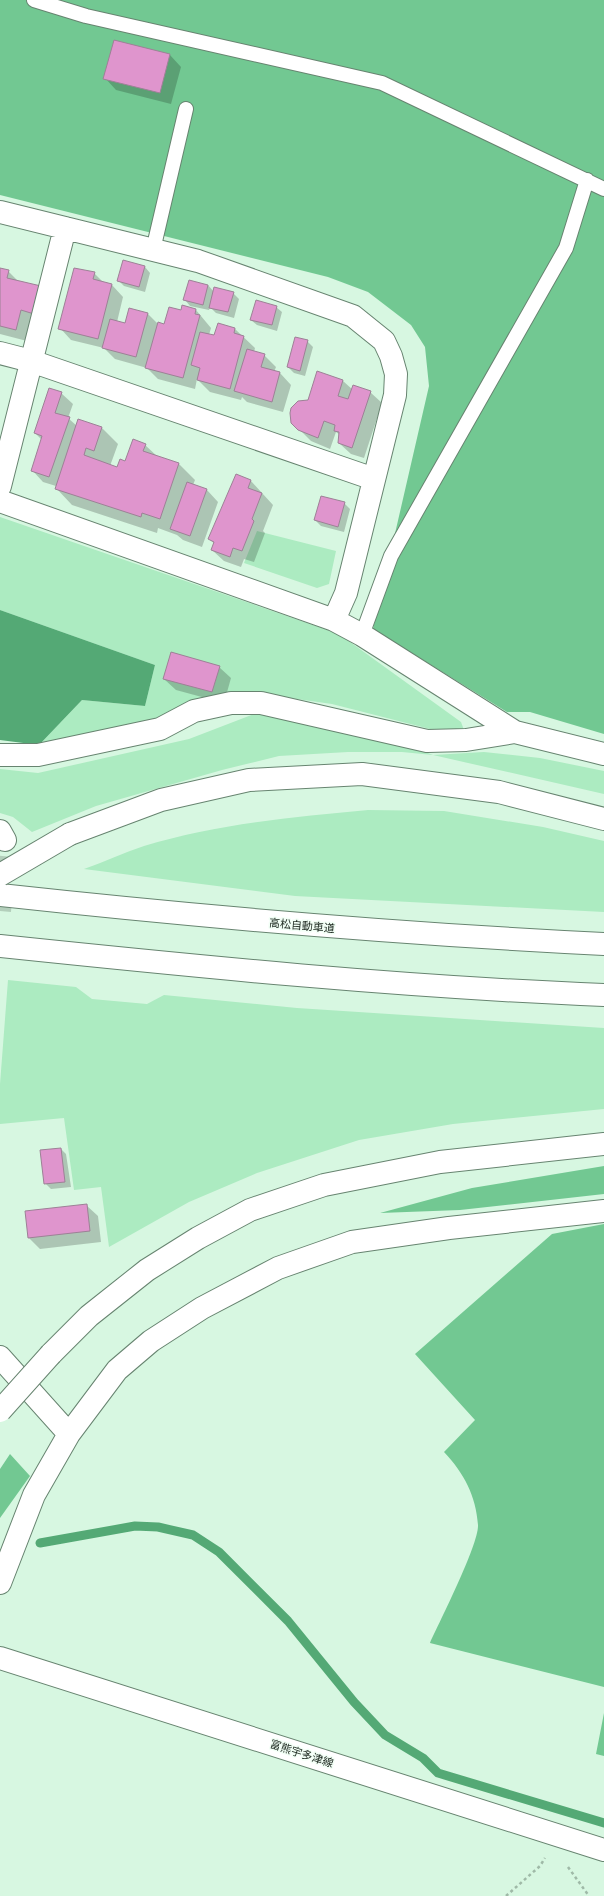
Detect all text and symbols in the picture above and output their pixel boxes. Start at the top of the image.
street label: 高松自動車道 [268,915,336,935]
street label: 富熊宇多津線 [268,1736,336,1770]

